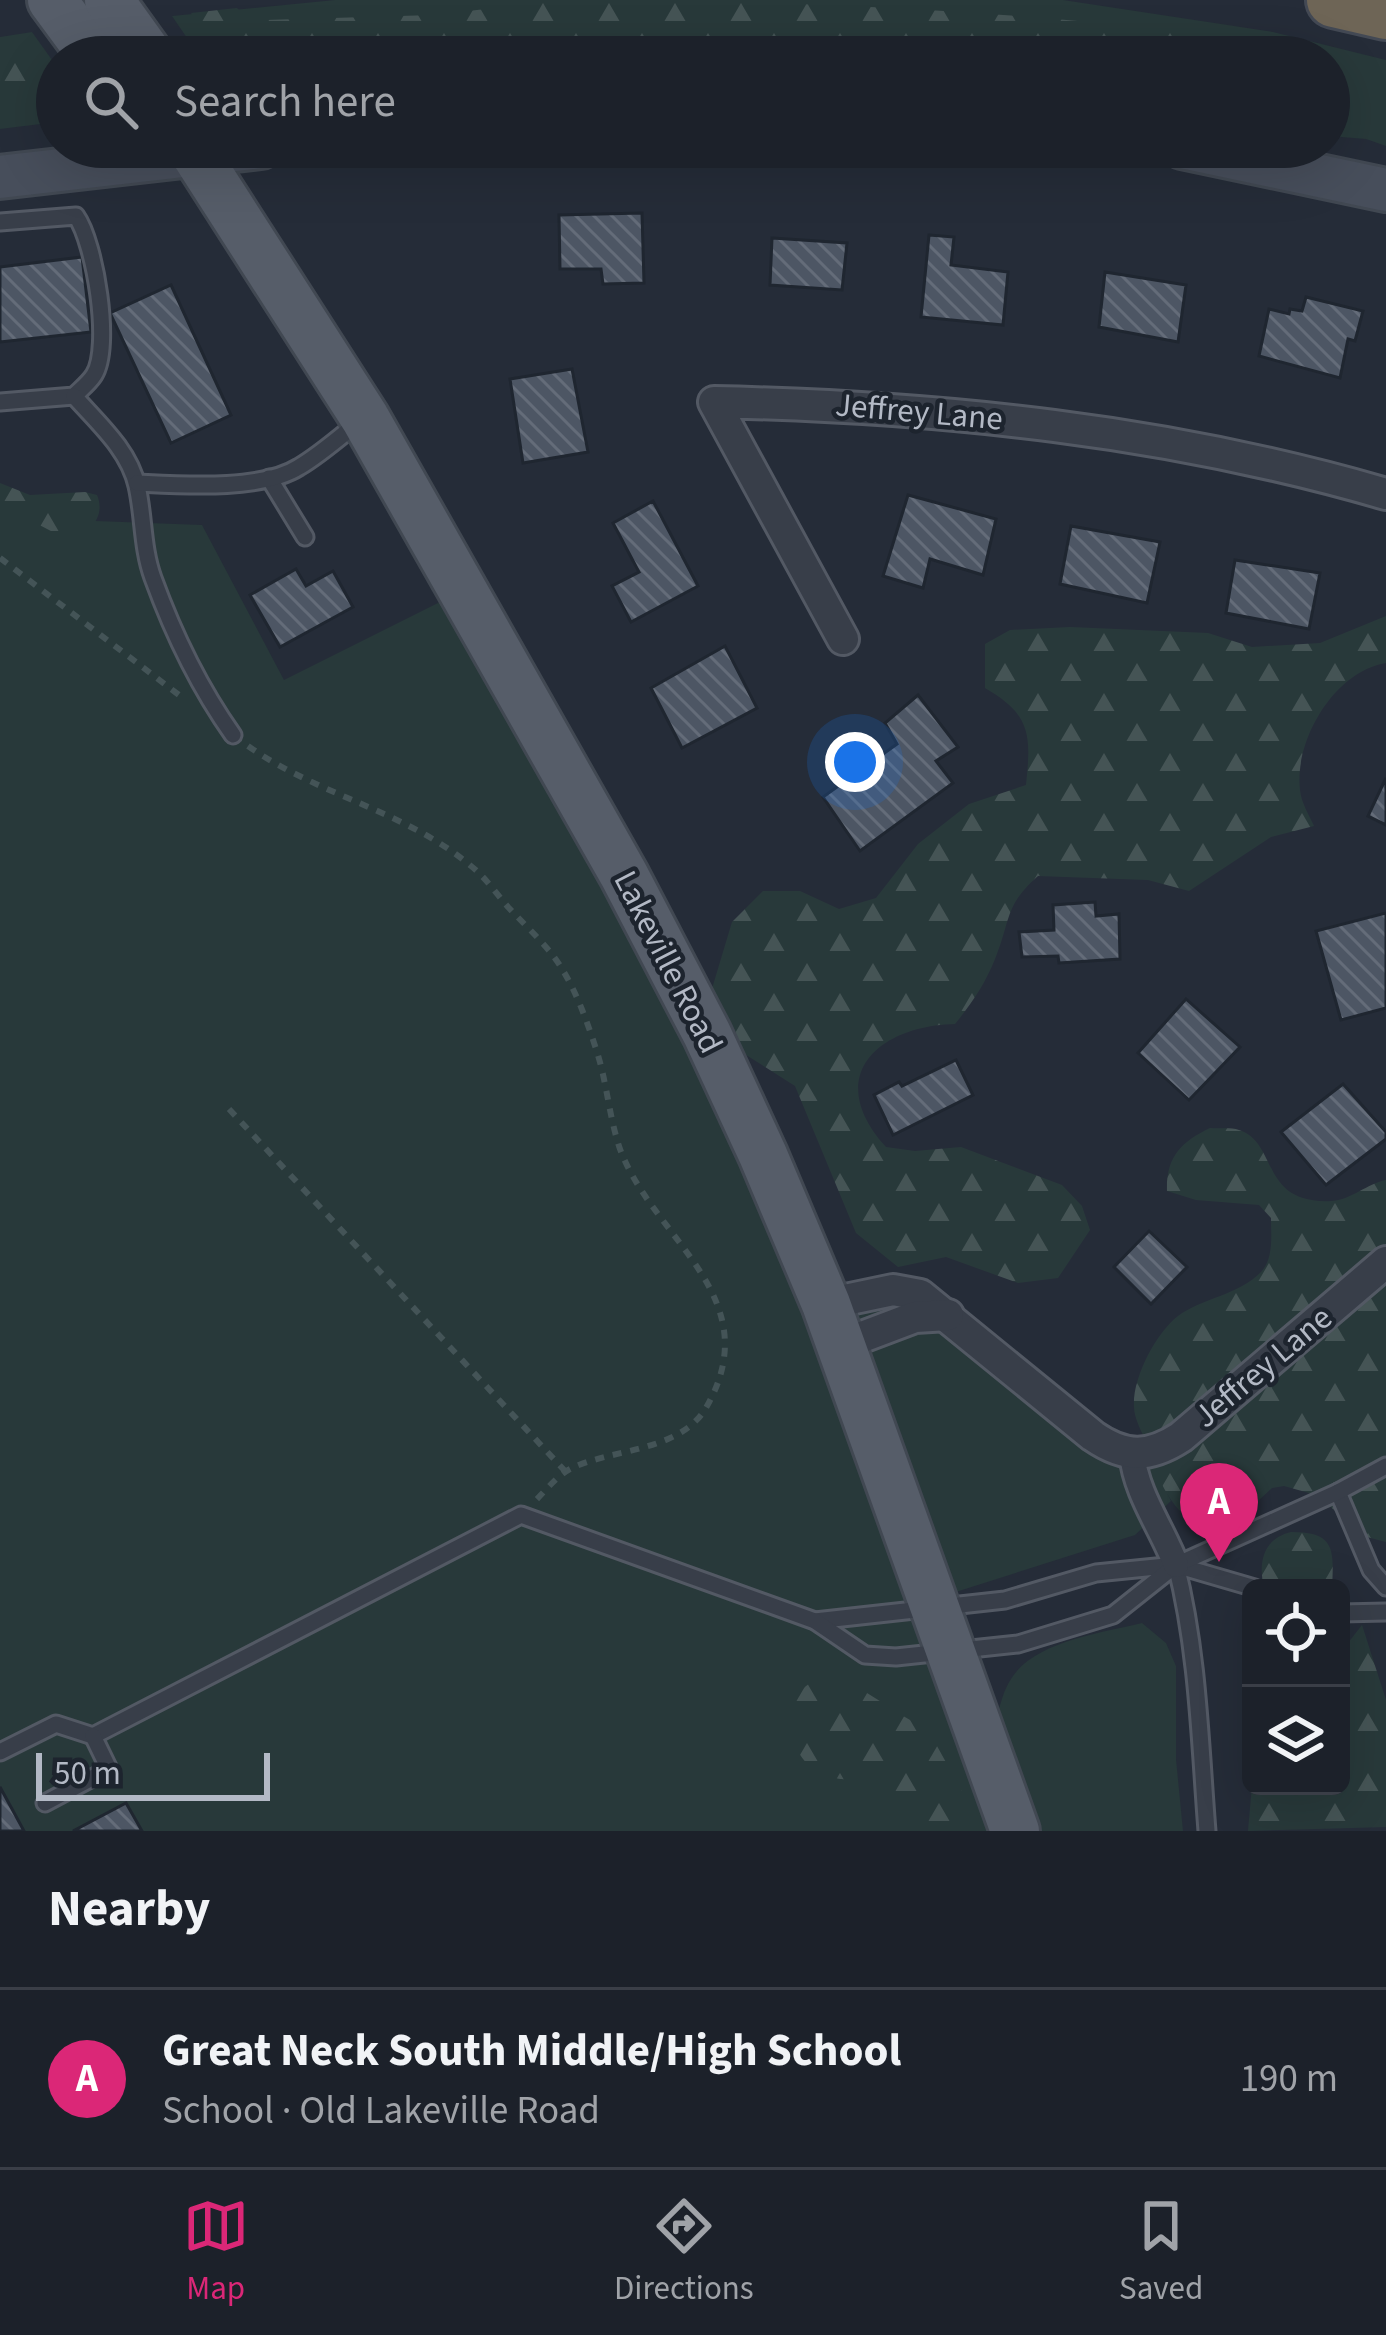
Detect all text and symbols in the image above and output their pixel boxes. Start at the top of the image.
search box [36,36,1350,168]
icon: search [78,69,144,135]
text: Search here [174,70,396,134]
street label: Jeffrey Lane [833,381,1005,443]
your location [825,732,885,792]
street label: Lakeville Road [602,863,734,1061]
street label: Jeffrey Lane [1184,1295,1342,1439]
pin: A [1180,1463,1258,1562]
map controls [1242,1579,1350,1795]
button: locate [1242,1579,1350,1687]
button: layers [1242,1687,1350,1795]
scale bar [36,1747,270,1800]
text: 50 m [54,1750,121,1797]
text: Nearby [48,1873,210,1945]
text: Great Neck South Middle/High School [162,2019,901,2083]
text: A [76,2051,98,2107]
text: 190 m [1240,2051,1338,2107]
text: School · Old Lakeville Road [162,2083,600,2139]
tab: Map [183,2193,249,2312]
tab: Directions [614,2193,754,2312]
tab: Saved [1119,2193,1203,2312]

